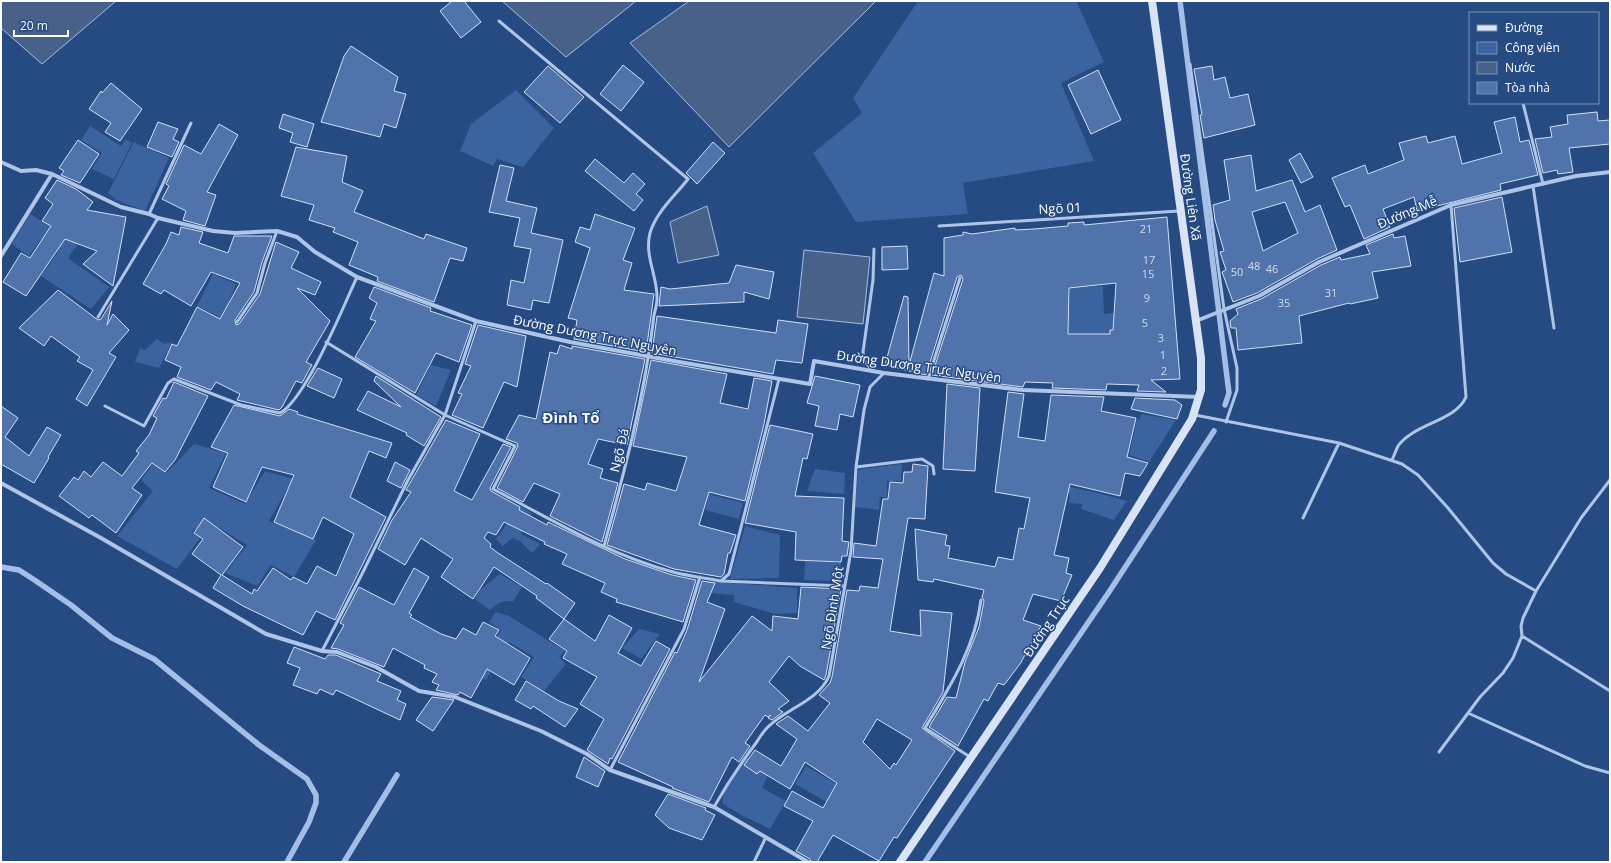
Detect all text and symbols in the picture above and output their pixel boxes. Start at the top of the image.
scale bar [14,12,68,38]
legend [1469,12,1599,104]
text: 20 m [20,17,48,34]
text: Đường [1505,19,1543,36]
text: Công viên [1505,39,1560,56]
text: Nước [1505,59,1535,76]
text: Tòa nhà [1505,79,1550,96]
street label: Đường Liên Xã [1176,152,1206,242]
street label: Đường Mễ [1374,191,1440,233]
street label: Ngõ 01 [1038,198,1082,218]
house number: 21 [1140,221,1152,236]
house number: 17 [1143,252,1155,267]
house number: 48 [1248,258,1260,273]
house number: 46 [1266,261,1278,276]
house number: 50 [1231,264,1243,279]
house number: 15 [1142,266,1154,281]
house number: 31 [1325,285,1337,300]
house number: 9 [1144,290,1150,305]
house number: 35 [1278,295,1290,310]
street label: Đường Dương Trực Nguyên [512,310,678,360]
house number: 5 [1142,315,1148,330]
house number: 3 [1158,330,1164,345]
street label: Đường Dương Trực Nguyên [836,346,1002,386]
house number: 1 [1160,347,1166,362]
house number: 2 [1161,363,1167,378]
district label: Đình Tổ [542,407,600,427]
street label: Ngõ Đá [605,426,633,474]
street label: Ngõ Đình Một [817,565,848,651]
street label: Đường Trục [1019,592,1073,660]

